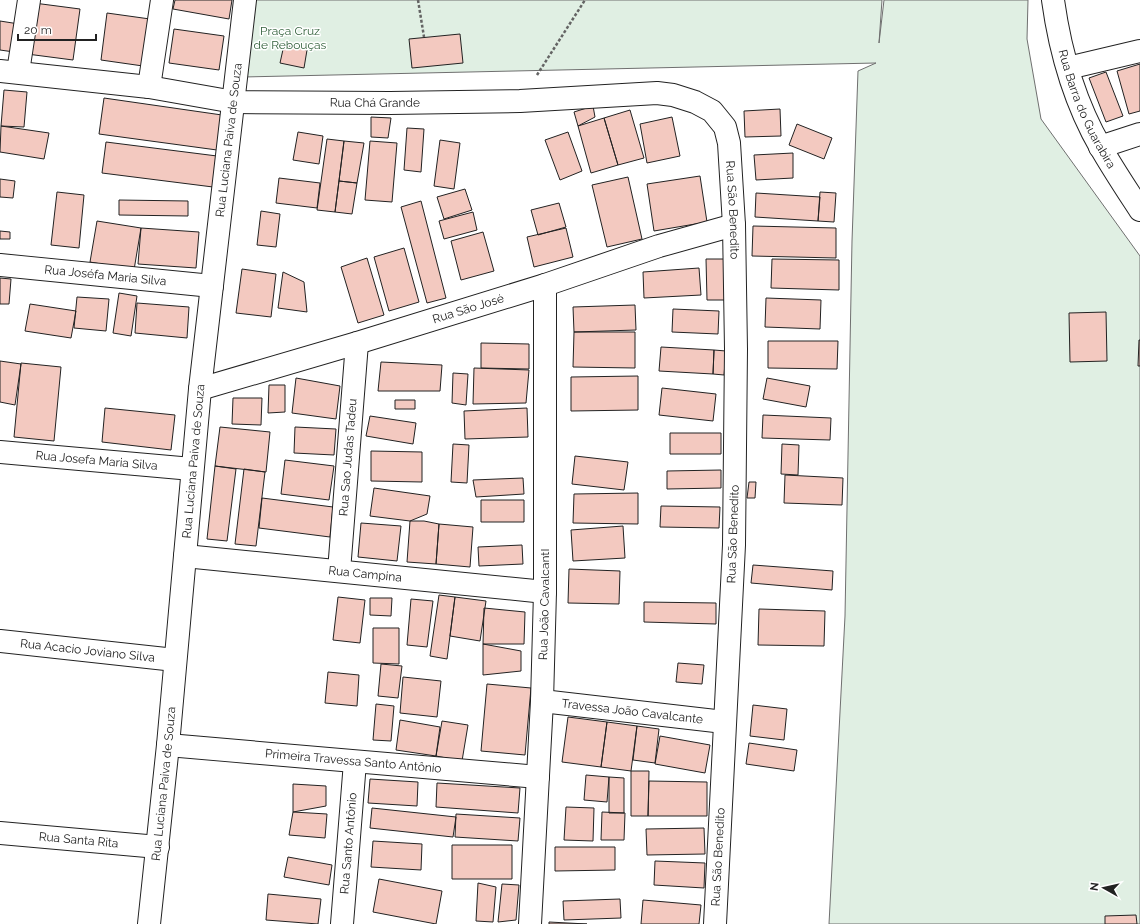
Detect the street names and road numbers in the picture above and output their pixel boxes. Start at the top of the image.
street label: Rua Barra do Guarabira [1056,48,1119,171]
street label: Rua Luciana Paiva de Souza [213,62,245,218]
street label: Rua Chá Grande [330,96,420,110]
street label: Rua São Benedito [723,160,742,259]
street label: Rua Joséfa Maria Silva [44,262,167,288]
street label: Rua São José [431,291,506,326]
street label: Rua Luciana Paiva de Souza [180,383,208,539]
street label: Rua Sao Judas Tadeu [336,398,360,517]
street label: Rua Josefa Maria Silva [35,448,158,473]
street label: Rua São Benedito [724,484,742,584]
street label: Rua João CavalcantI [536,549,552,660]
street label: Rua Campina [328,563,403,585]
street label: Rua Acacio Joviano Silva [19,636,156,665]
street label: Travessa João Cavalcante [561,696,704,727]
street label: Rua Luciana Paiva de Souza [149,706,178,862]
street label: Primeira Travessa Santo Antônio [264,746,442,776]
street label: Rua Santo Antônio [337,792,360,895]
street label: Rua São Benedito [708,807,728,907]
street label: Rua Santa Rita [38,829,119,850]

